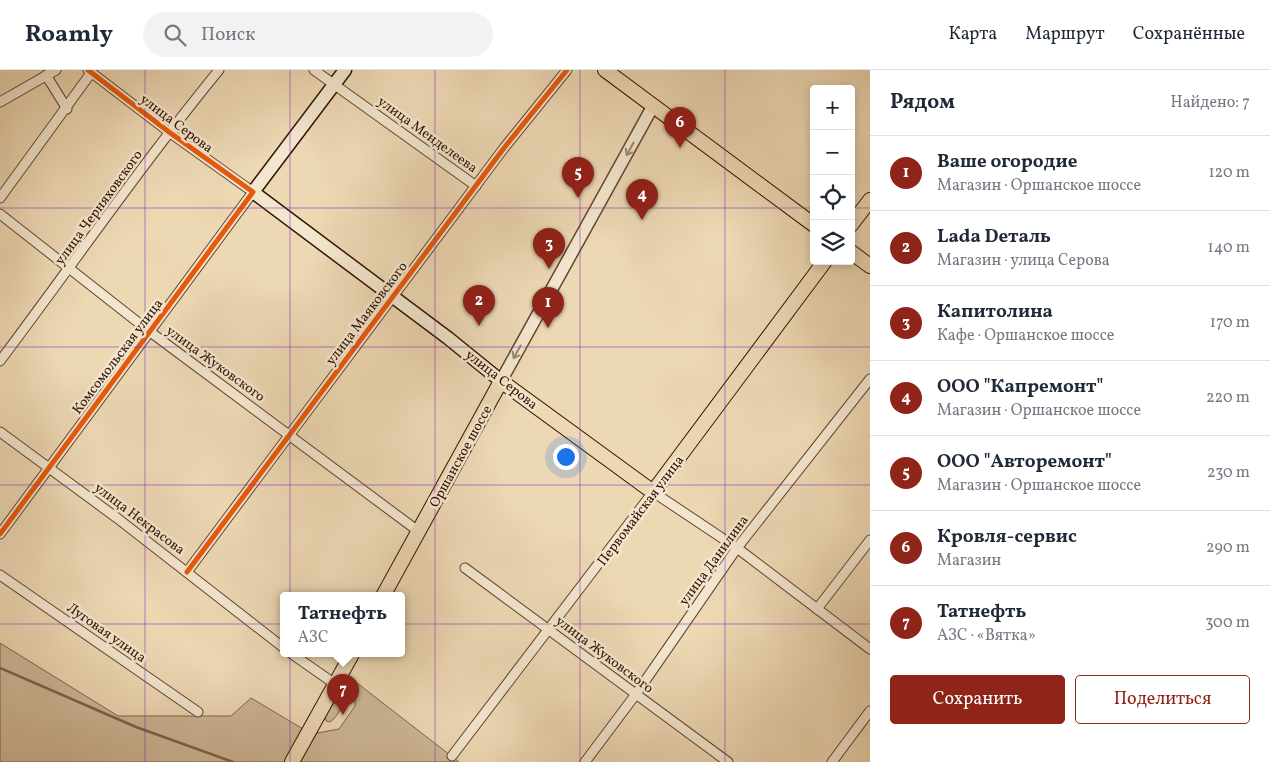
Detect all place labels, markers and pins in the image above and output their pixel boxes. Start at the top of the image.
pin: 6 [664,107,696,148]
pin: 5 [562,157,594,198]
pin: 4 [626,179,658,220]
pin: 3 [533,228,565,269]
pin: 2 [463,285,495,326]
pin: 1 [532,287,564,328]
pin: 7 [327,674,359,715]

